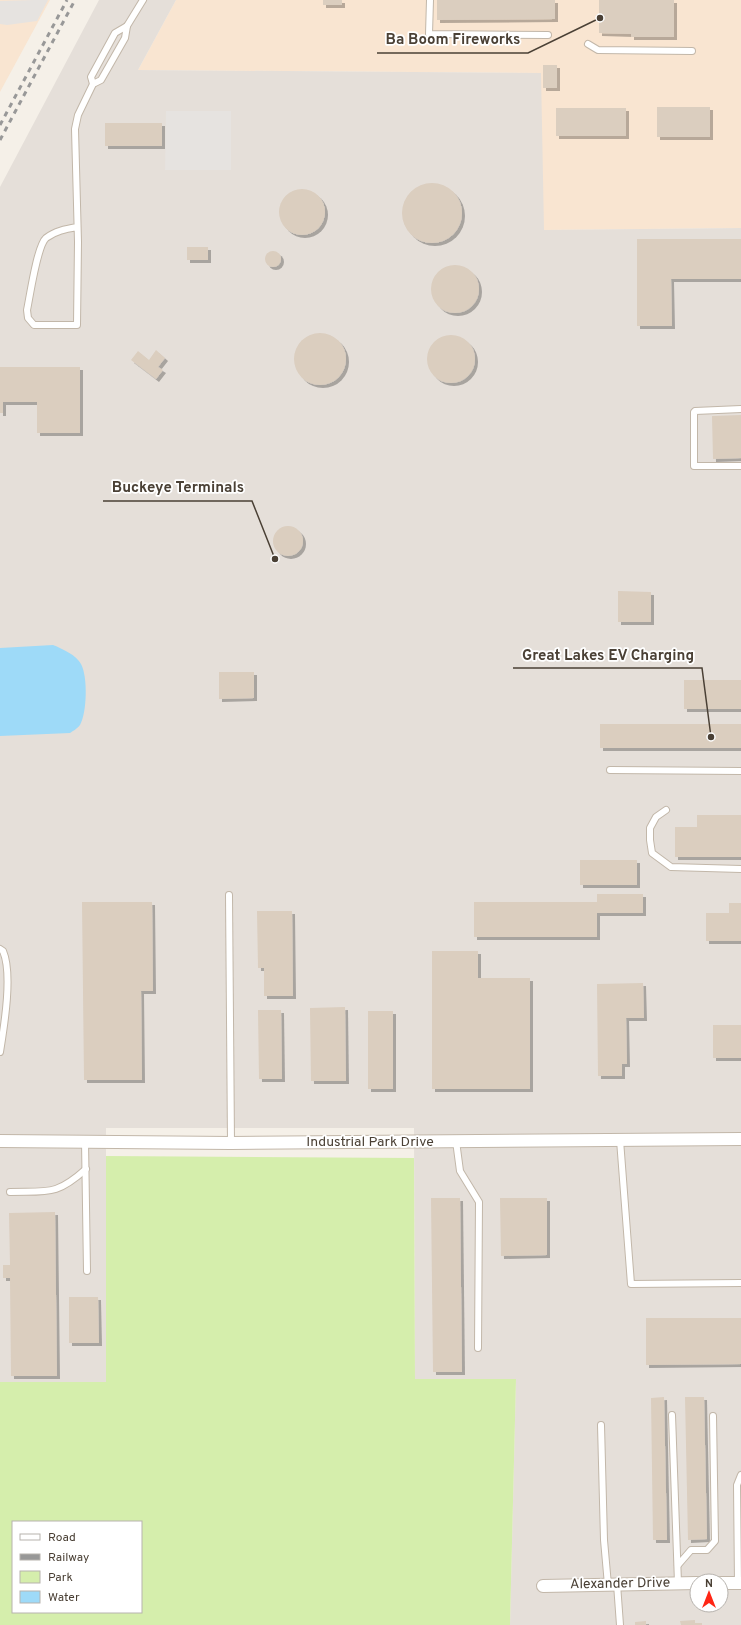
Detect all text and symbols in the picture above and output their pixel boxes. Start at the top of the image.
callout: Ba Boom Fireworks [377,26,528,53]
text: Ba Boom Fireworks [386,31,520,50]
callout: Buckeye Terminals [103,474,252,501]
text: Buckeye Terminals [112,479,244,498]
callout: Great Lakes EV Charging [513,641,702,668]
text: Great Lakes EV Charging [522,647,694,666]
street label: Industrial Park Drive [306,1134,434,1151]
legend [12,1521,142,1613]
text: Road [48,1530,76,1546]
text: Railway [48,1550,89,1566]
text: Park [48,1570,73,1586]
north arrow [689,1573,729,1613]
street label: Alexander Drive [570,1575,670,1593]
text: N [705,1577,713,1591]
text: Water [48,1590,80,1606]

